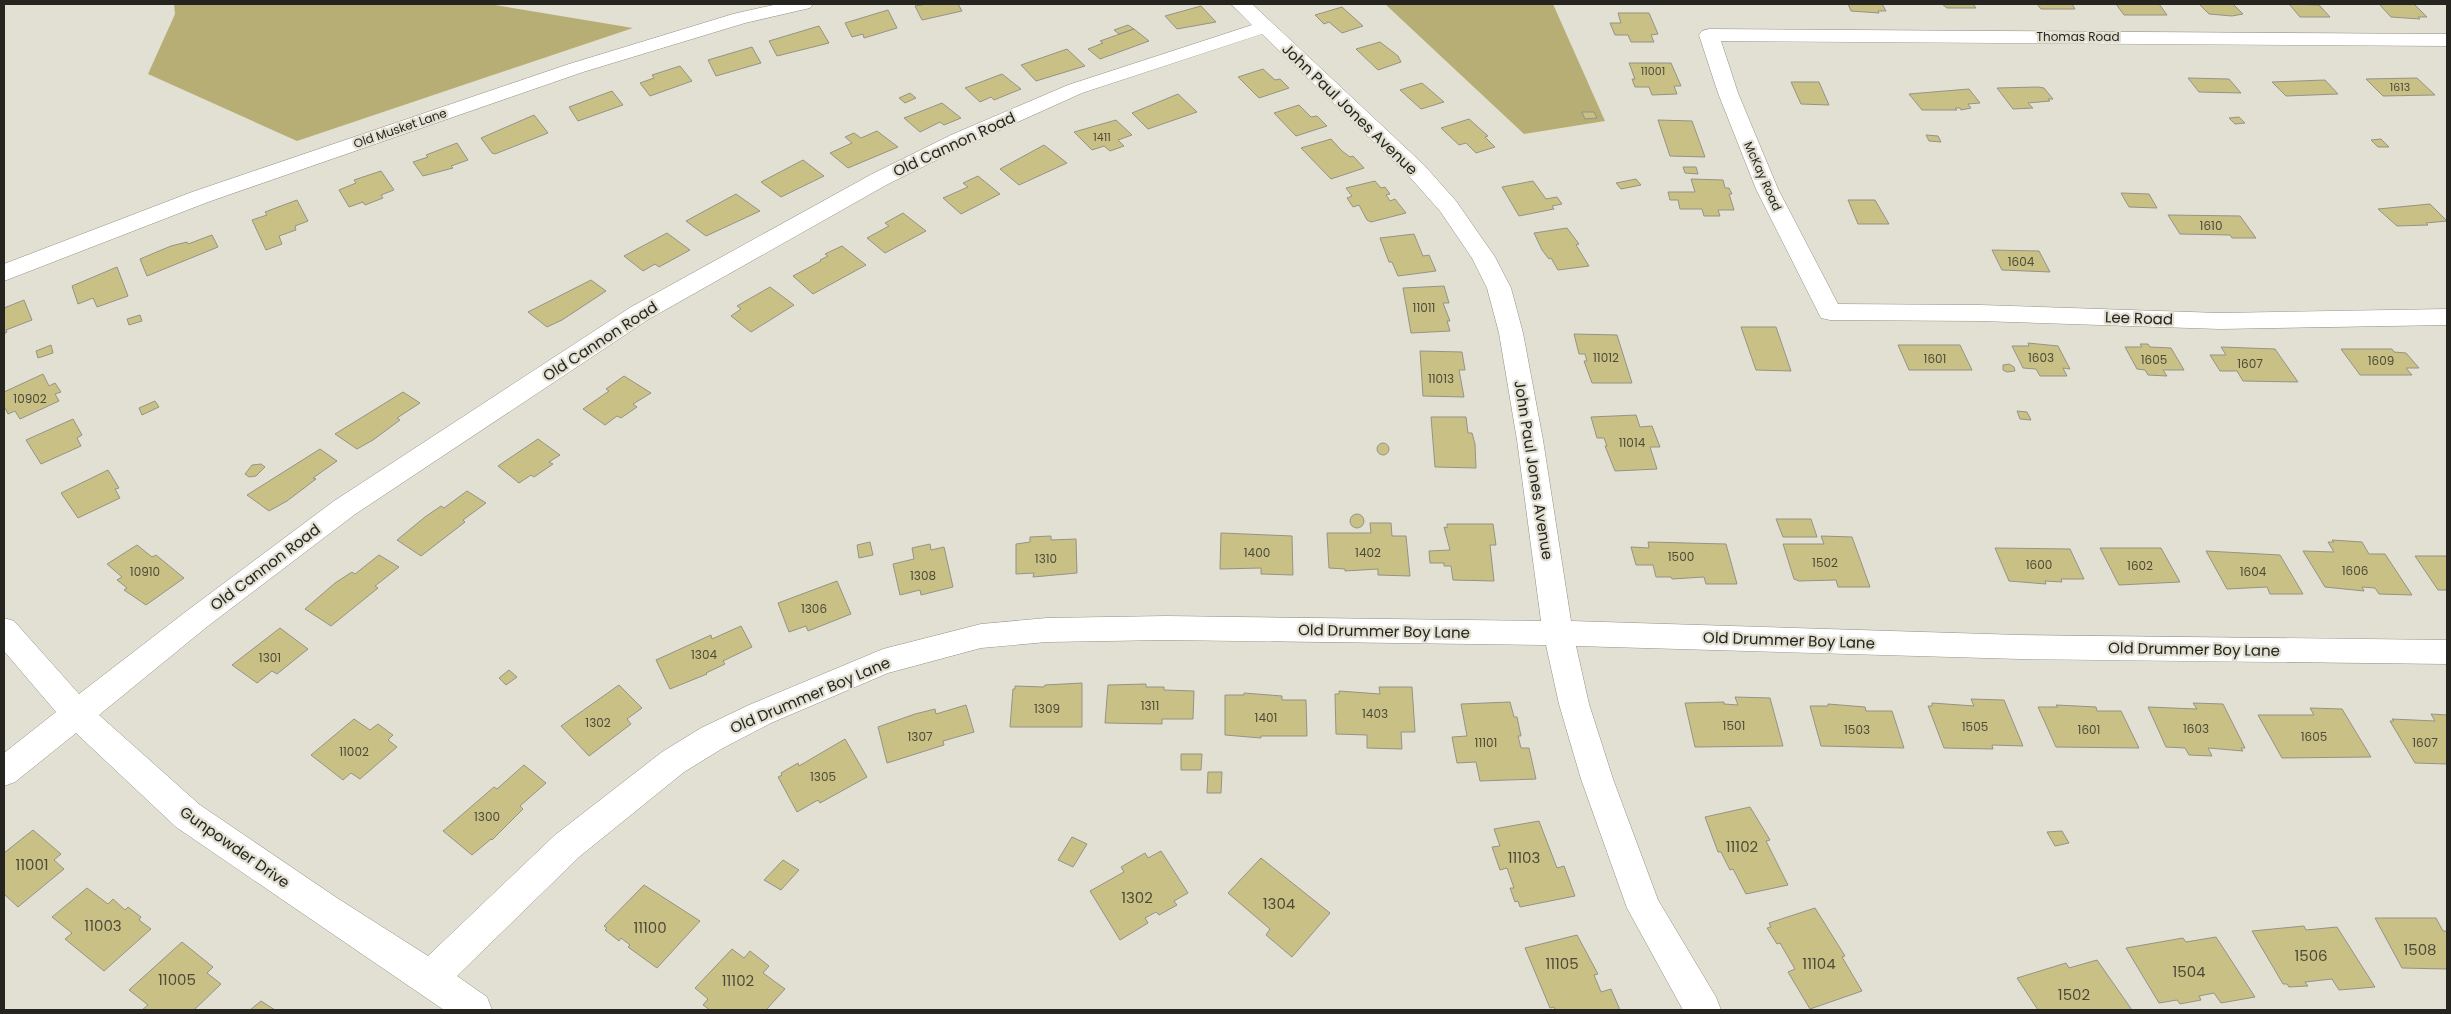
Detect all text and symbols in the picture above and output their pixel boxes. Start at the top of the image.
street label: Thomas Road [2037,28,2120,45]
street label: John Paul Jones Avenue [1277,38,1423,180]
house number: 11001 [1641,63,1665,79]
house number: 1613 [2390,79,2410,95]
street label: Old Musket Lane [351,104,449,152]
street label: Old Cannon Road [889,106,1019,182]
house number: 1411 [1093,129,1111,145]
street label: McKay Road [1740,139,1786,213]
house number: 1610 [2200,217,2222,234]
house number: 1604 [2008,253,2035,270]
street label: Old Cannon Road [539,296,661,386]
house number: 11011 [1413,299,1435,316]
street label: Lee Road [2105,306,2173,330]
house number: 11012 [1593,349,1619,366]
house number: 1603 [2028,349,2054,366]
house number: 1601 [1924,350,1946,367]
house number: 1605 [2141,351,2167,368]
house number: 1609 [2368,352,2394,369]
house number: 1607 [2237,355,2263,372]
house number: 11013 [1428,370,1454,387]
street label: John Paul Jones Avenue [1509,379,1559,561]
house number: 10902 [13,390,47,407]
house number: 11014 [1619,434,1646,451]
street label: Old Cannon Road [206,519,324,615]
house number: 1400 [1244,544,1270,561]
house number: 1402 [1355,544,1381,561]
house number: 1500 [1668,548,1694,565]
house number: 1310 [1035,550,1057,567]
house number: 1502 [1812,554,1838,571]
house number: 1600 [2026,556,2052,573]
house number: 1602 [2127,557,2153,574]
house number: 1606 [2342,562,2368,579]
house number: 10910 [130,563,160,580]
house number: 1604 [2240,563,2267,580]
house number: 1308 [910,567,936,584]
house number: 1306 [801,600,827,617]
street label: Old Drummer Boy Lane [1298,619,1470,643]
street label: Old Drummer Boy Lane [1703,627,1875,653]
street label: Old Drummer Boy Lane [2108,637,2280,661]
house number: 1304 [691,646,717,663]
house number: 1301 [259,649,281,666]
street label: Old Drummer Boy Lane [727,652,893,738]
house number: 1311 [1141,697,1159,714]
house number: 1309 [1034,700,1060,717]
house number: 1403 [1362,705,1388,722]
house number: 1401 [1255,709,1277,726]
house number: 1302 [585,714,611,731]
house number: 1501 [1723,717,1745,734]
house number: 1505 [1962,718,1988,735]
house number: 1603 [2183,720,2209,737]
house number: 1503 [1844,721,1870,738]
house number: 1601 [2078,721,2100,738]
house number: 1307 [908,728,933,745]
house number: 1605 [2301,728,2327,745]
house number: 11101 [1475,734,1497,751]
house number: 1607 [2412,734,2438,751]
house number: 11002 [339,743,369,760]
house number: 1305 [810,768,836,785]
street label: Gunpowder Drive [176,801,294,893]
house number: 1300 [474,808,500,825]
house number: 11102 [1726,836,1758,857]
house number: 11103 [1508,847,1540,868]
house number: 11001 [15,854,49,875]
house number: 1302 [1121,887,1153,908]
house number: 1304 [1263,893,1295,914]
house number: 11003 [84,915,122,936]
house number: 11100 [633,917,667,938]
house number: 1508 [2403,939,2437,960]
house number: 1506 [2294,945,2328,966]
house number: 11105 [1545,953,1579,974]
house number: 11104 [1802,953,1836,974]
house number: 1504 [2172,961,2206,982]
house number: 11005 [158,969,196,990]
house number: 11102 [722,970,754,991]
house number: 1502 [2058,984,2090,1005]

